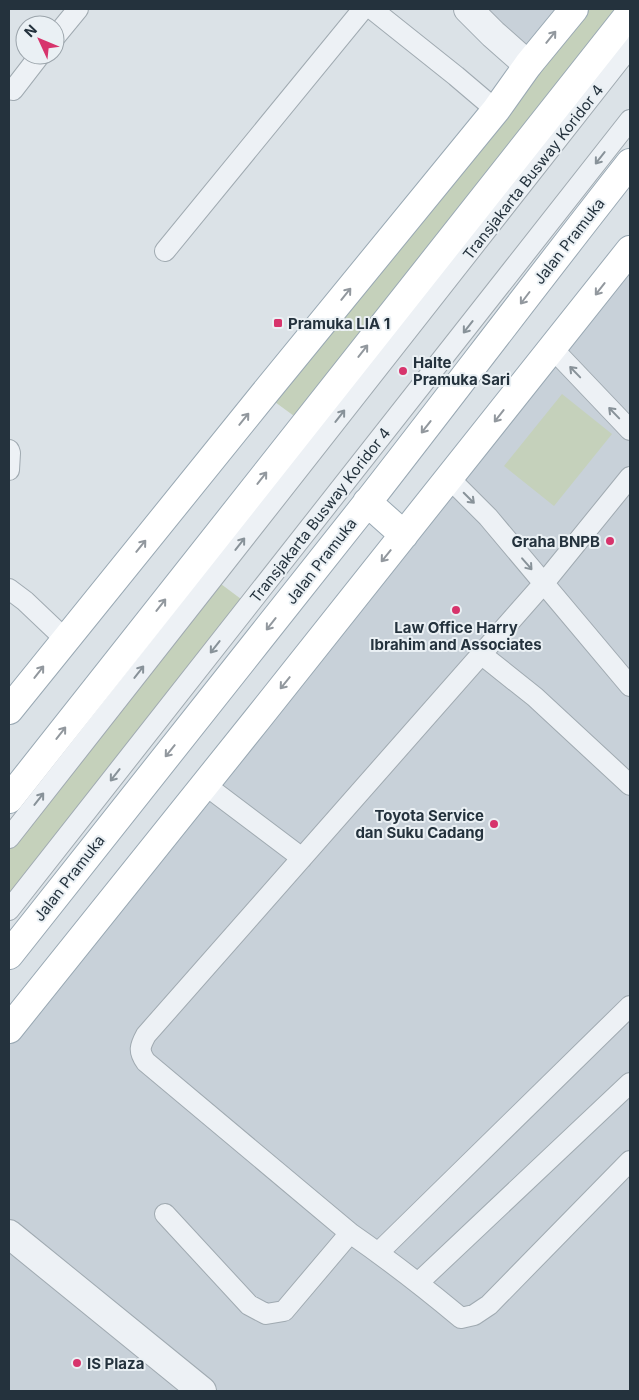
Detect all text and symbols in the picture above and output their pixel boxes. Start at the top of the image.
north arrow [15,15,65,65]
text: N [20,21,40,40]
one-way arrow [546,30,556,44]
street label: Transjakarta Busway Koridor 4 [459,81,607,263]
one-way arrow [595,151,606,164]
street label: Jalan Pramuka [529,194,609,288]
one-way arrow [595,282,606,295]
one-way arrow [341,287,352,300]
one-way arrow [519,291,530,304]
place label: Pramuka LIA 1 [288,314,390,333]
marker: Pramuka LIA 1 [272,317,284,329]
one-way arrow [462,320,473,333]
one-way arrow [358,344,369,357]
place label: Halte Pramuka Sari [413,353,510,389]
marker: Halte Pramuka Sari [397,365,409,377]
one-way arrow [569,366,581,378]
one-way arrow [608,407,620,419]
one-way arrow [494,409,505,422]
one-way arrow [335,410,346,423]
one-way arrow [238,413,249,426]
one-way arrow [420,420,431,433]
street label: Transjakarta Busway Koridor 4 [246,424,394,606]
one-way arrow [257,472,268,485]
one-way arrow [462,492,475,504]
street label: Jalan Pramuka [281,514,361,608]
place label: Graha BNPB [512,532,600,551]
marker: Graha BNPB [604,535,616,547]
one-way arrow [235,537,245,551]
one-way arrow [136,539,147,552]
one-way arrow [381,549,392,562]
one-way arrow [522,557,533,570]
one-way arrow [156,599,167,612]
marker: Law Office Harry Ibrahim and Associates [450,604,462,616]
one-way arrow [266,617,277,630]
place label: Law Office Harry Ibrahim and Associates [370,618,542,654]
one-way arrow [210,640,221,653]
one-way arrow [34,665,44,679]
one-way arrow [134,666,145,679]
one-way arrow [279,676,290,689]
one-way arrow [55,727,66,740]
one-way arrow [164,744,175,757]
one-way arrow [110,768,120,782]
one-way arrow [33,793,44,806]
place label: Toyota Service dan Suku Cadang [355,806,484,842]
marker: Toyota Service dan Suku Cadang [488,818,500,830]
street label: Jalan Pramuka [29,831,109,925]
place label: IS Plaza [87,1354,144,1373]
marker: IS Plaza [71,1357,83,1369]

